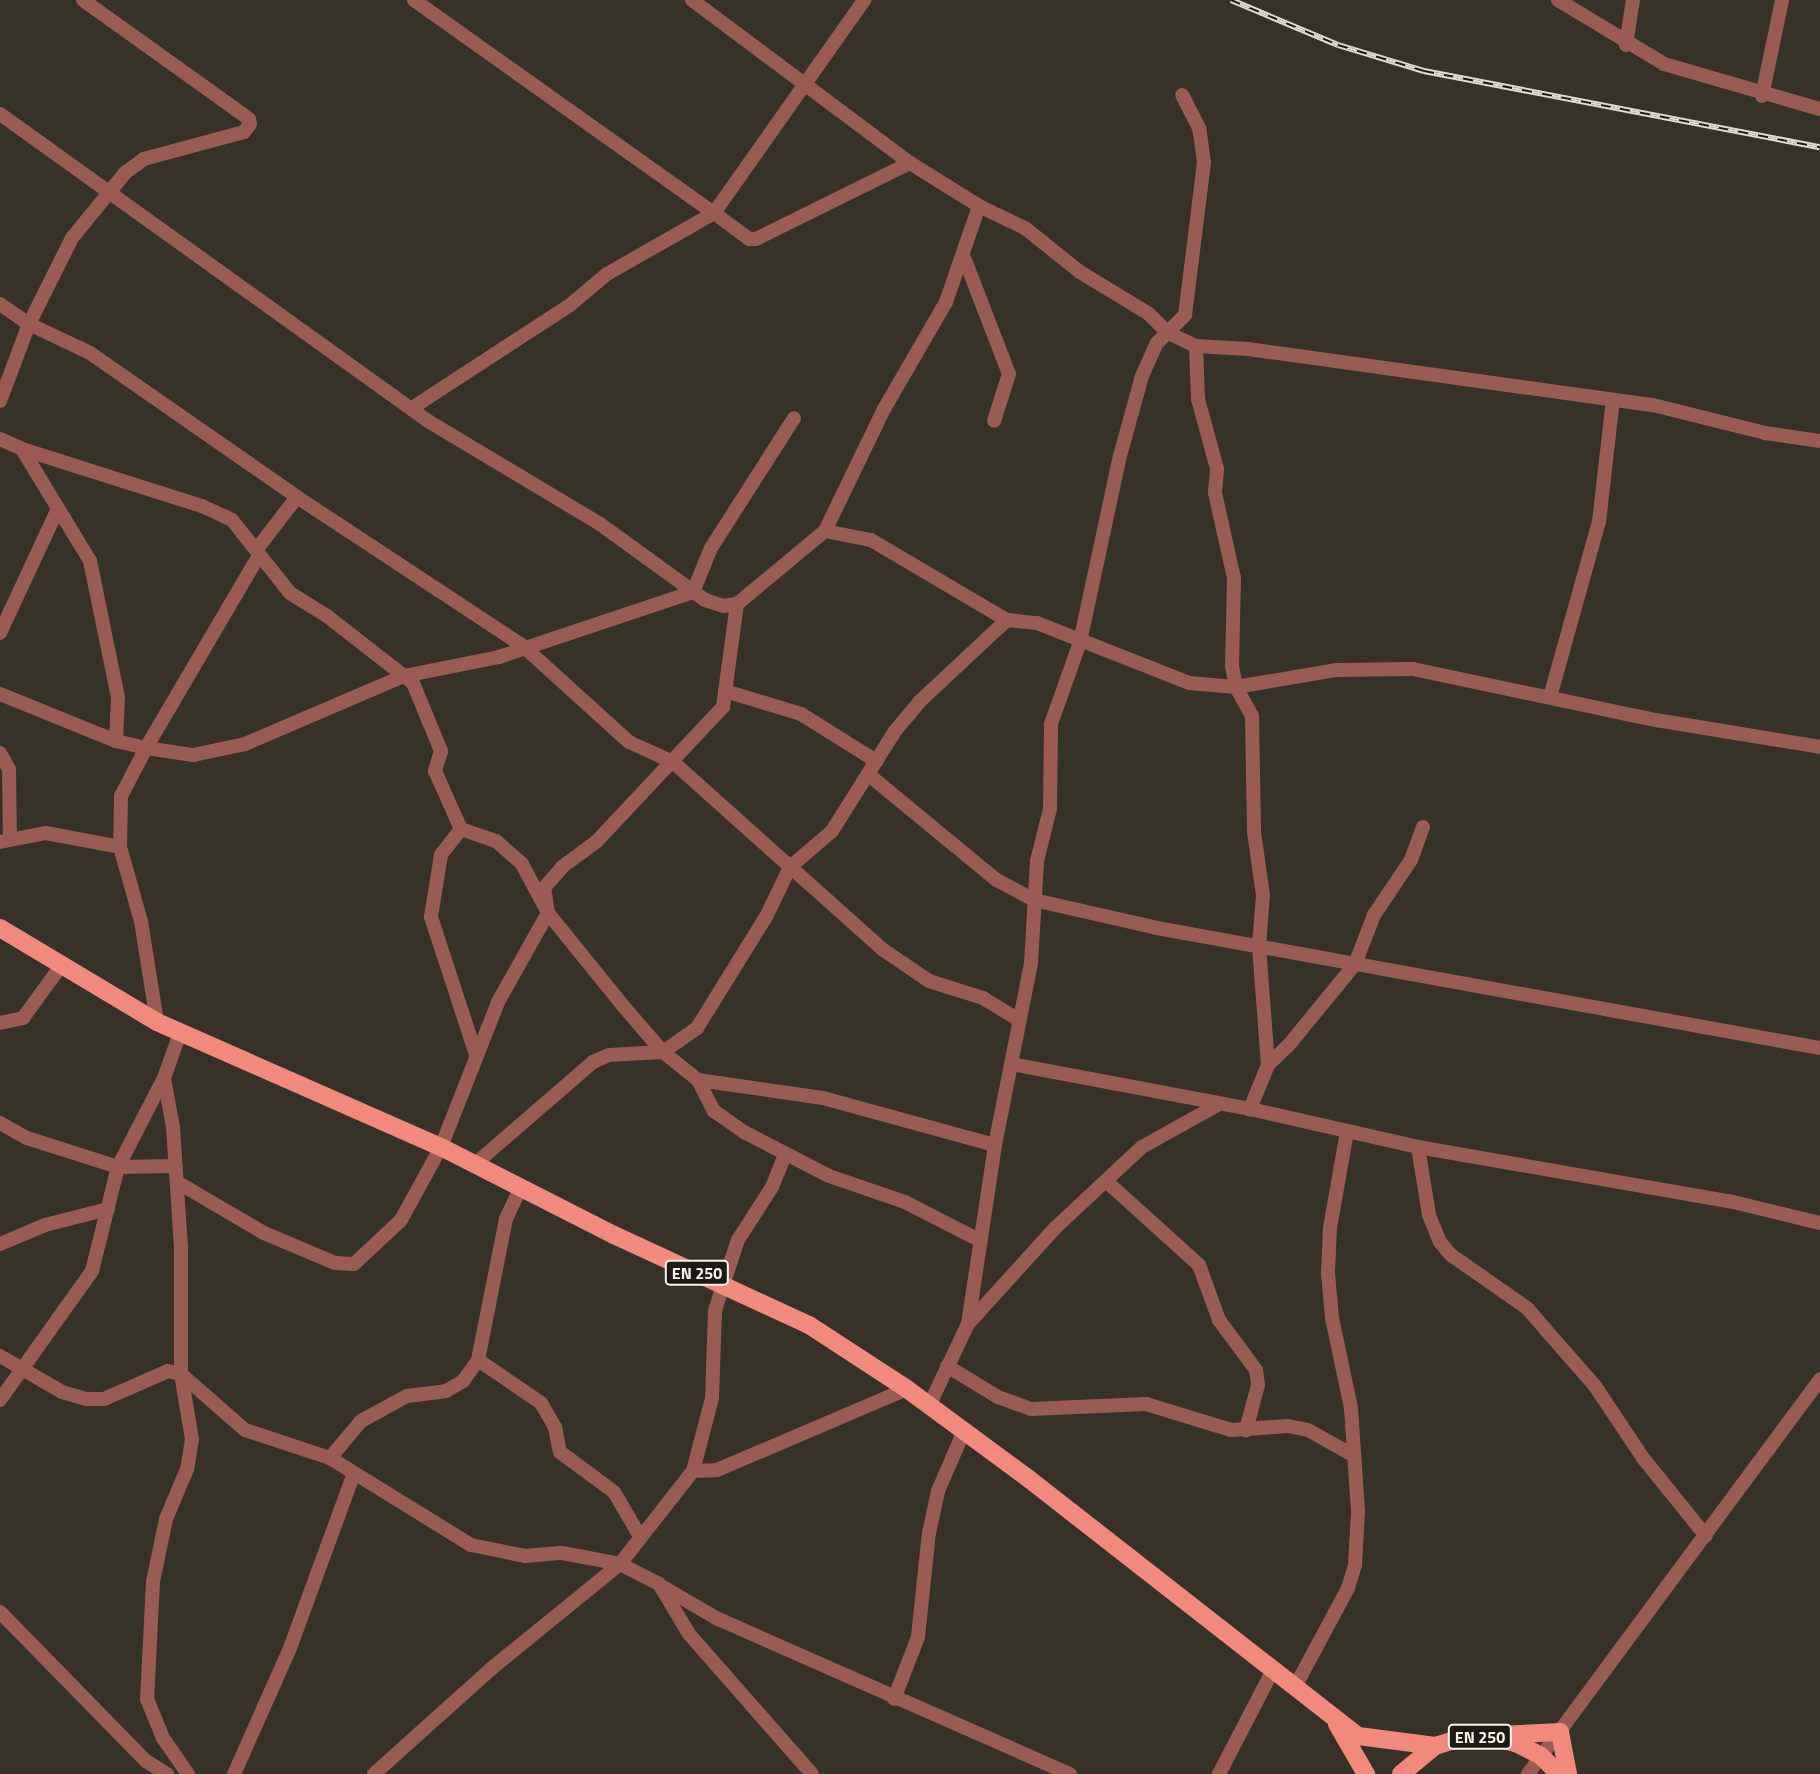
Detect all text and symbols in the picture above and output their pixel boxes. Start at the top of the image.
road number: EN 250 [664,1260,730,1286]
road number: EN 250 [1447,1724,1513,1750]

